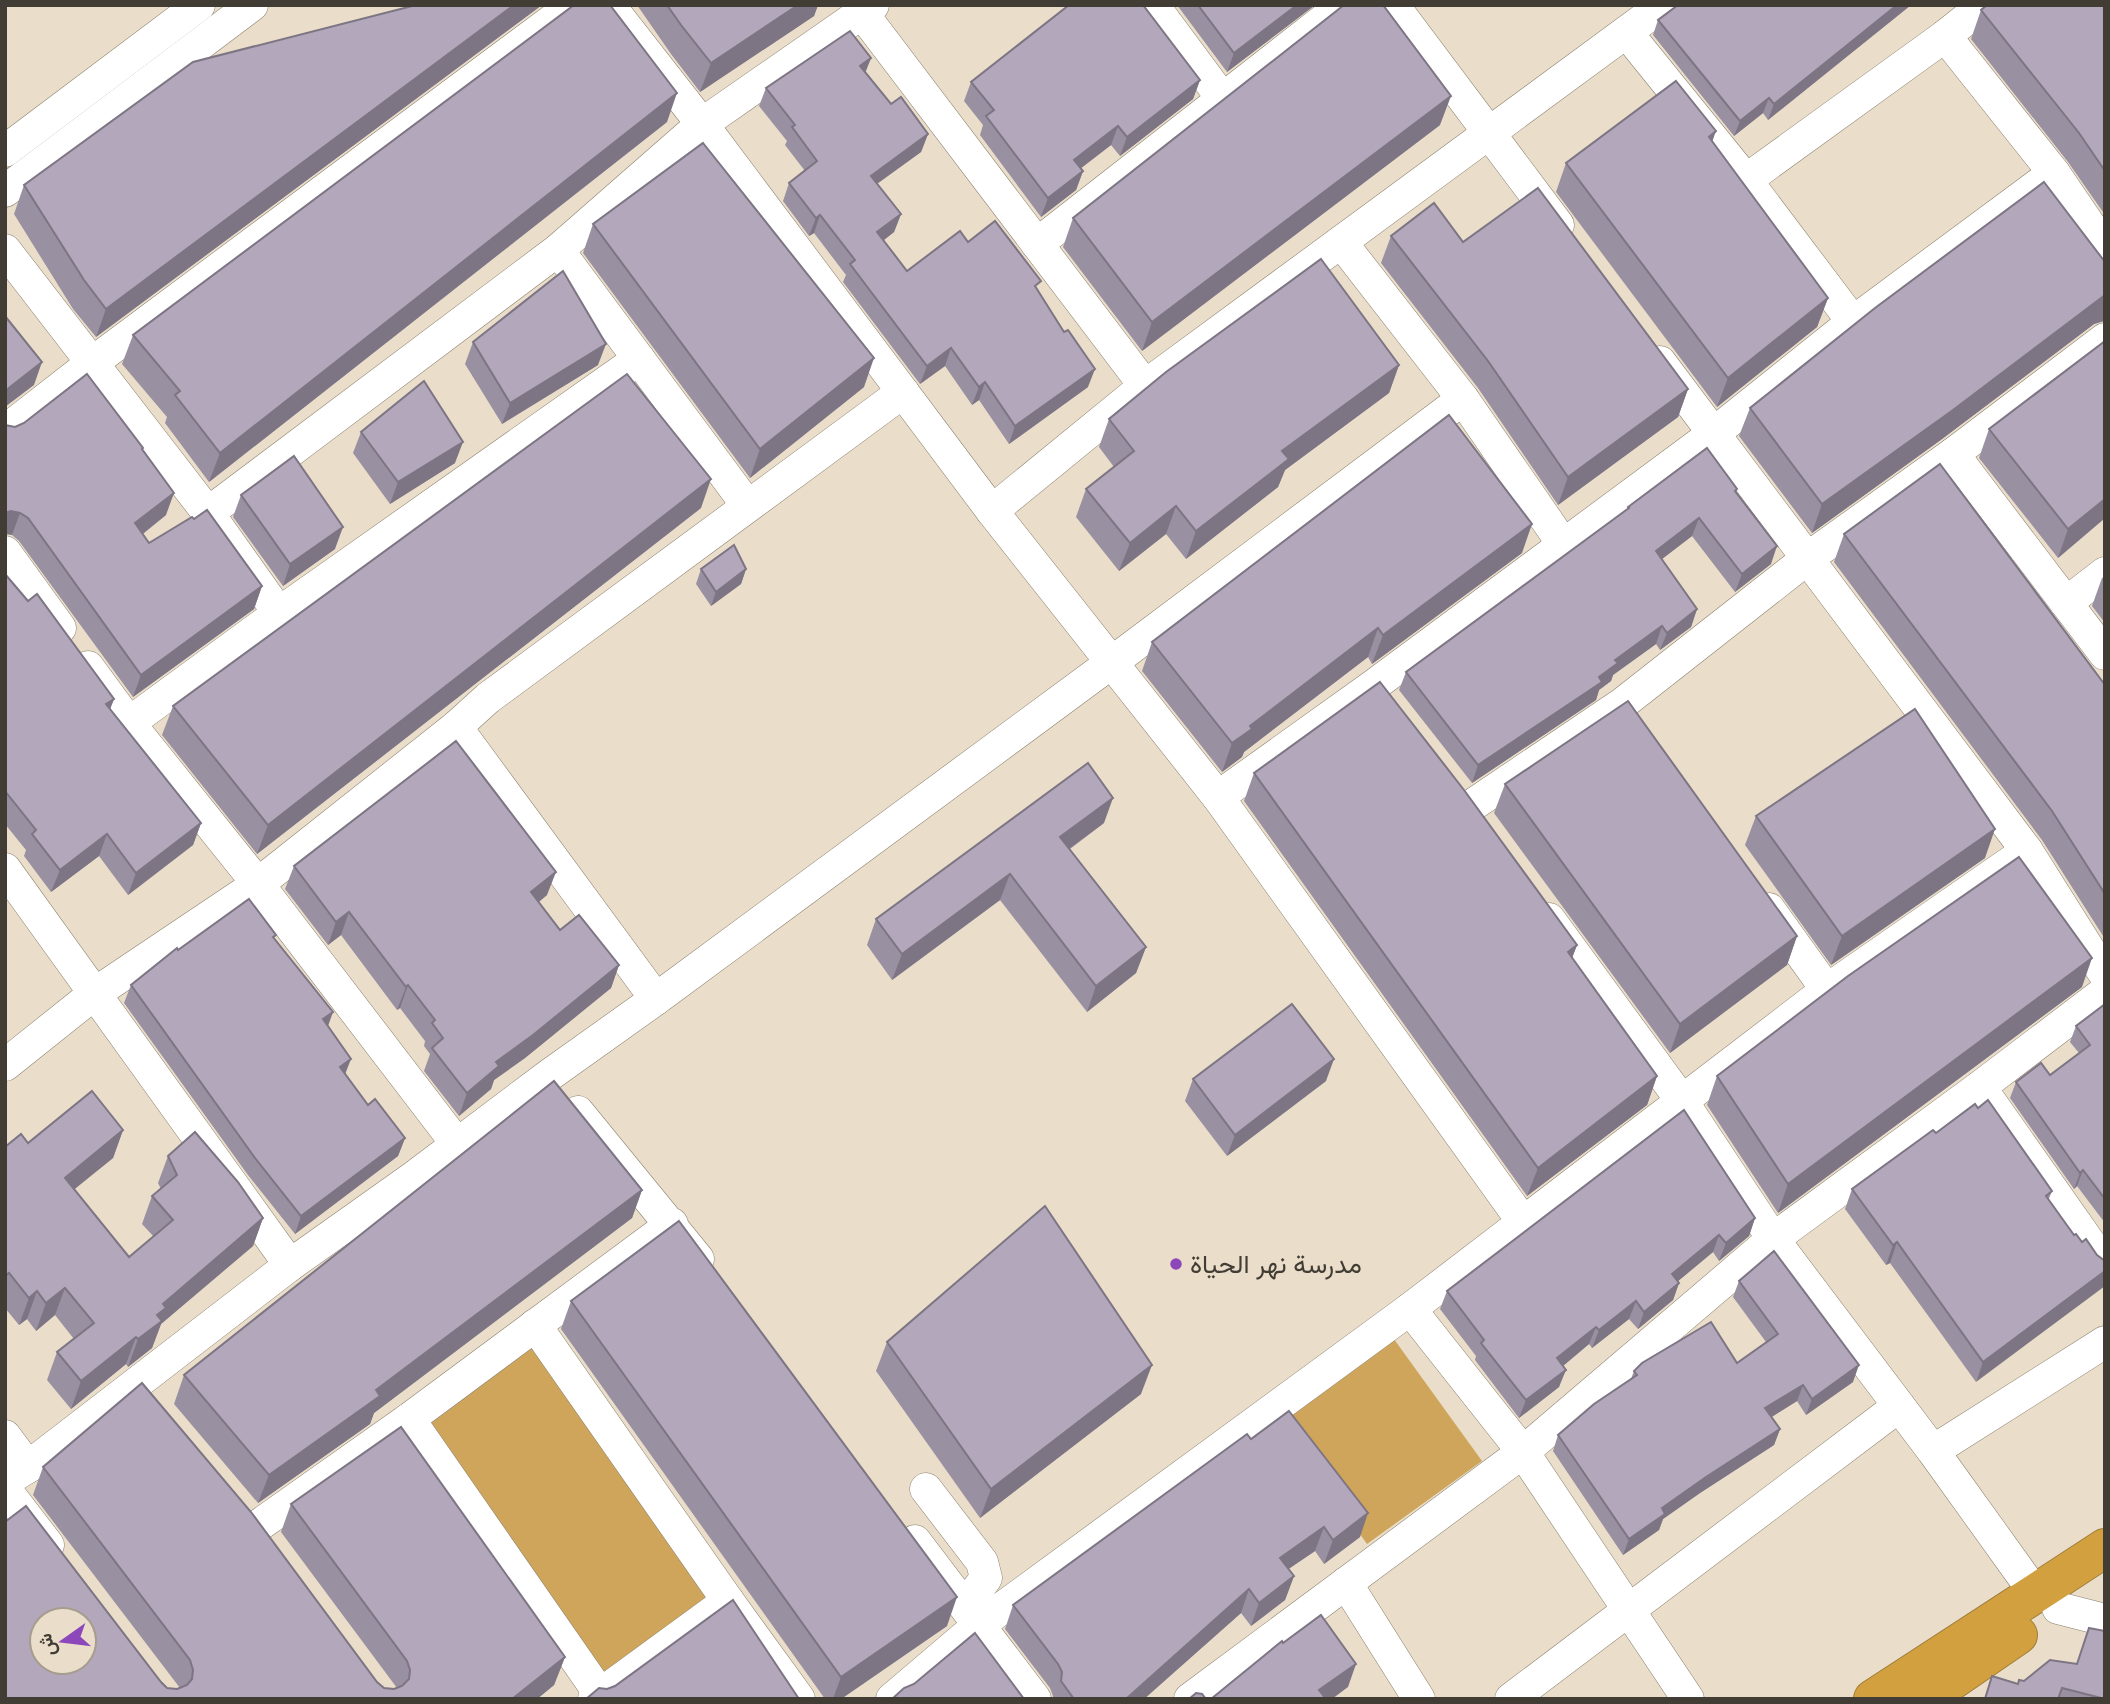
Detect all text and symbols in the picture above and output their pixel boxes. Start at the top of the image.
place label: مدرسة نهر الحياة [1190,1247,1362,1281]
marker: مدرسة نهر الحياة [1168,1256,1184,1272]
north arrow [28,1606,98,1676]
text: ش [32,1631,62,1659]

